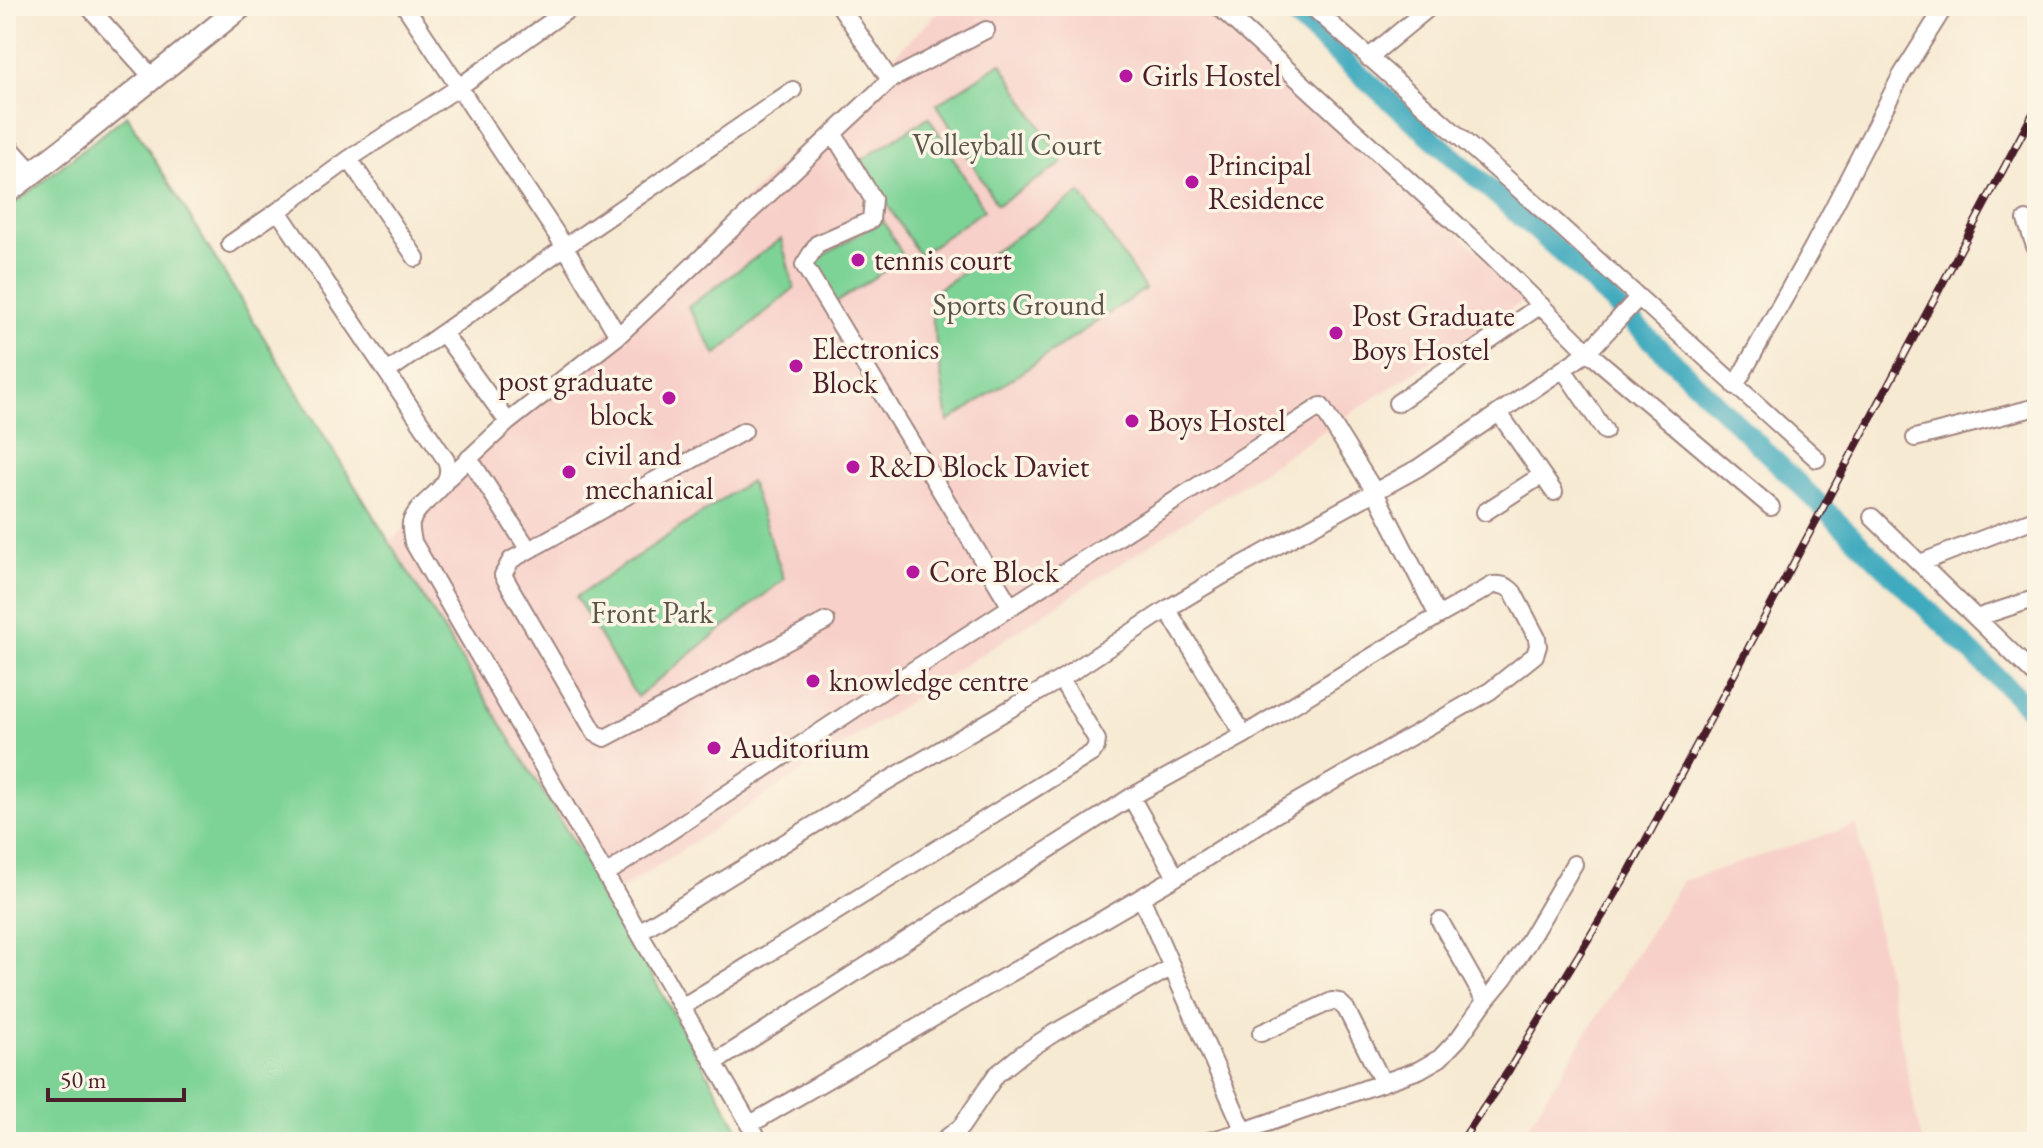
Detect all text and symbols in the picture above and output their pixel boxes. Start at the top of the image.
place label: Girls Hostel [1142,56,1281,95]
marker: Girls Hostel [1117,67,1135,85]
park label: Volleyball Court [912,125,1102,164]
place label: Principal Residence [1208,145,1324,218]
marker: Principal Residence [1183,173,1201,191]
place label: tennis court [874,240,1012,279]
marker: tennis court [849,251,867,269]
park label: Sports Ground [932,285,1106,324]
place label: Post Graduate Boys Hostel [1352,296,1515,369]
marker: Post Graduate Boys Hostel [1327,324,1345,342]
place label: Electronics Block [812,329,939,402]
marker: Electronics Block [787,357,805,375]
place label: post graduate block [498,361,654,434]
marker: post graduate block [660,389,678,407]
place label: Boys Hostel [1148,401,1286,440]
marker: Boys Hostel [1123,412,1141,430]
place label: civil and mechanical [585,435,714,508]
place label: R&D Block Daviet [869,447,1090,486]
marker: R&D Block Daviet [844,458,862,476]
marker: civil and mechanical [560,463,578,481]
place label: Core Block [929,552,1060,591]
marker: Core Block [904,563,922,581]
park label: Front Park [591,593,714,632]
place label: knowledge centre [829,661,1029,700]
marker: knowledge centre [804,672,822,690]
place label: Auditorium [729,728,870,767]
marker: Auditorium [705,739,723,757]
scale bar [48,1052,184,1102]
text: 50 m [60,1064,107,1095]

